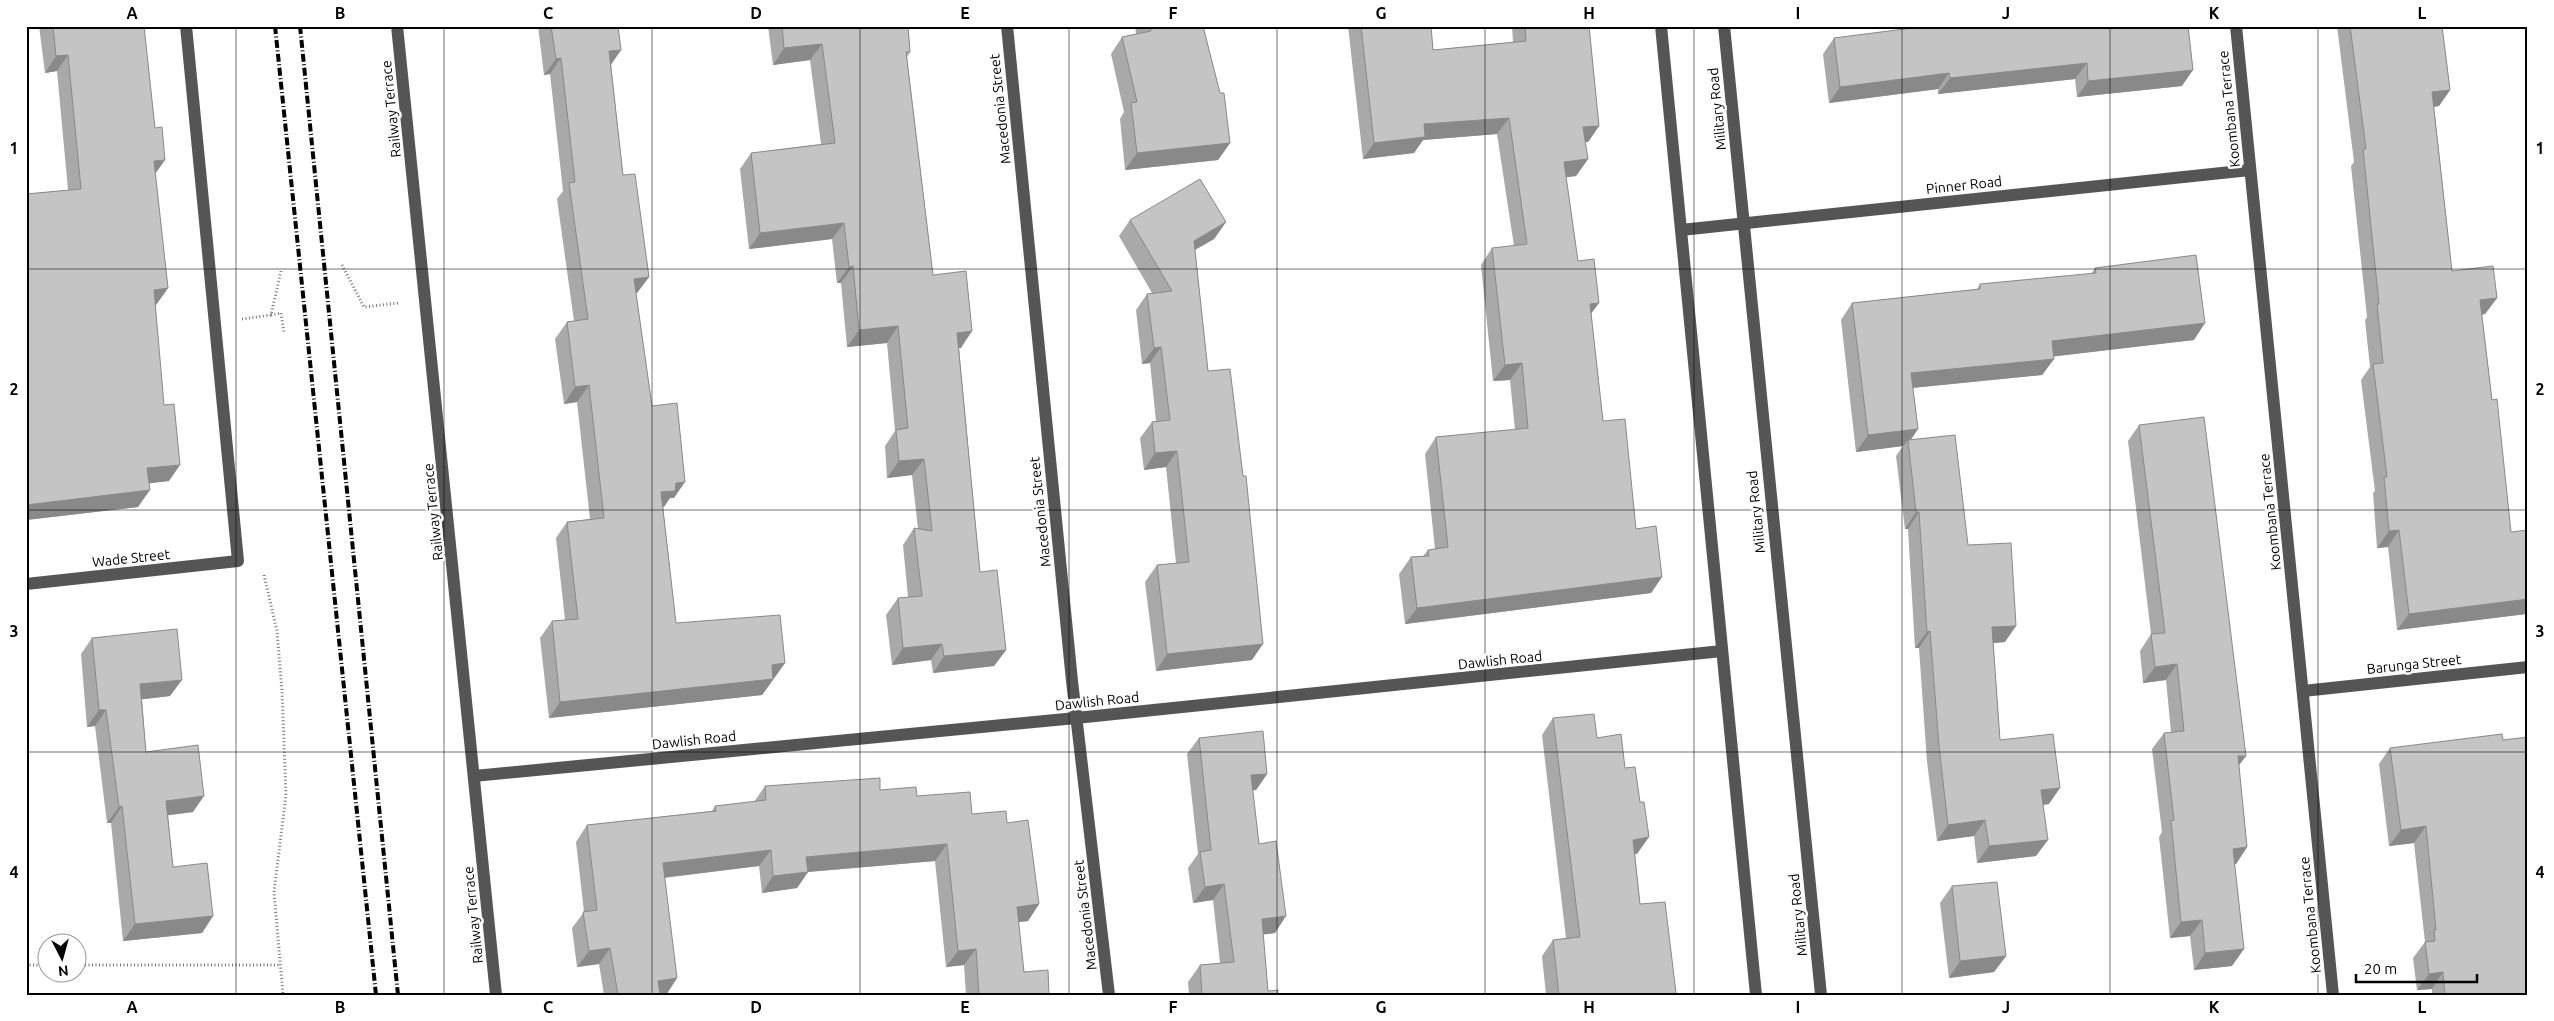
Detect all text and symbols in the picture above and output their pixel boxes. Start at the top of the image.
text: A [126,4,138,22]
text: B [335,4,345,22]
text: C [543,4,553,22]
text: D [750,4,762,22]
text: E [960,4,970,22]
text: F [1169,4,1178,22]
text: G [1375,4,1387,22]
text: H [1583,4,1595,22]
text: I [1796,4,1800,22]
text: J [2002,4,2010,22]
text: K [2209,4,2220,22]
text: L [2418,4,2427,22]
street label: Koombana Terrace [2215,50,2243,168]
street label: Macedonia Street [986,53,1014,165]
street label: Railway Terrace [378,60,404,158]
street label: Military Road [1705,67,1729,151]
text: 1 [9,139,19,157]
text: 1 [2535,139,2545,157]
street label: Pinner Road [1925,173,2003,197]
text: 2 [9,380,19,398]
text: 2 [2535,380,2545,398]
street label: Koombana Terrace [2256,453,2284,571]
street label: Macedonia Street [1026,456,1054,568]
street label: Railway Terrace [420,463,446,561]
street label: Military Road [1744,470,1768,554]
street label: Wade Street [91,546,171,570]
text: 3 [9,622,19,640]
text: 3 [2535,622,2545,640]
street label: Dawlish Road [1457,648,1543,672]
street label: Barunga Street [2366,651,2463,677]
street label: Dawlish Road [1054,689,1140,713]
street label: Dawlish Road [651,728,737,752]
street label: Koombana Terrace [2296,856,2324,974]
street label: Macedonia Street [1070,859,1100,971]
text: 4 [9,863,19,881]
text: 4 [2535,863,2545,881]
street label: Railway Terrace [460,866,486,964]
street label: Military Road [1786,873,1810,957]
north arrow [38,934,88,984]
scale bar [2356,951,2478,983]
text: 20 m [2364,960,2397,977]
text: N [57,962,69,979]
text: A [126,998,138,1016]
text: B [335,998,345,1016]
text: C [543,998,553,1016]
text: D [750,998,762,1016]
text: E [960,998,970,1016]
text: F [1169,998,1178,1016]
text: G [1375,998,1387,1016]
text: H [1583,998,1595,1016]
text: I [1796,998,1800,1016]
text: J [2002,998,2010,1016]
text: K [2209,998,2220,1016]
text: L [2418,998,2427,1016]

